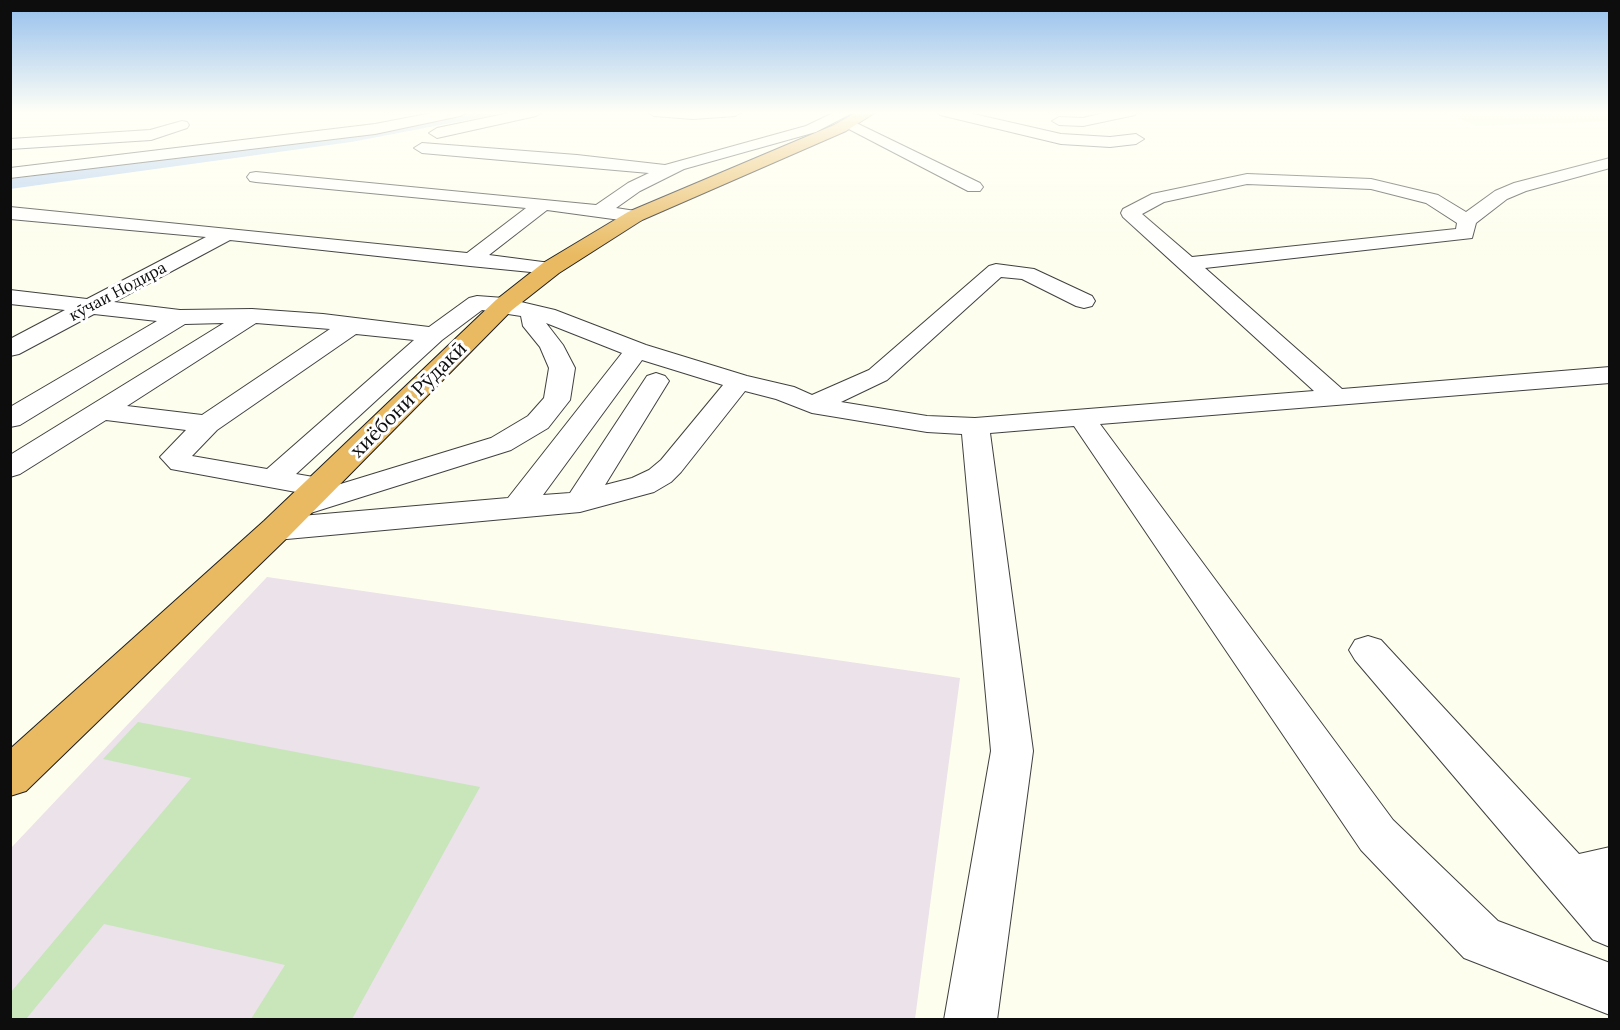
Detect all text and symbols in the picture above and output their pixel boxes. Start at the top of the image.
street label: кӯчаи Нодира [66,258,170,326]
street label: хиёбони Рӯдакӣ [346,337,472,463]

